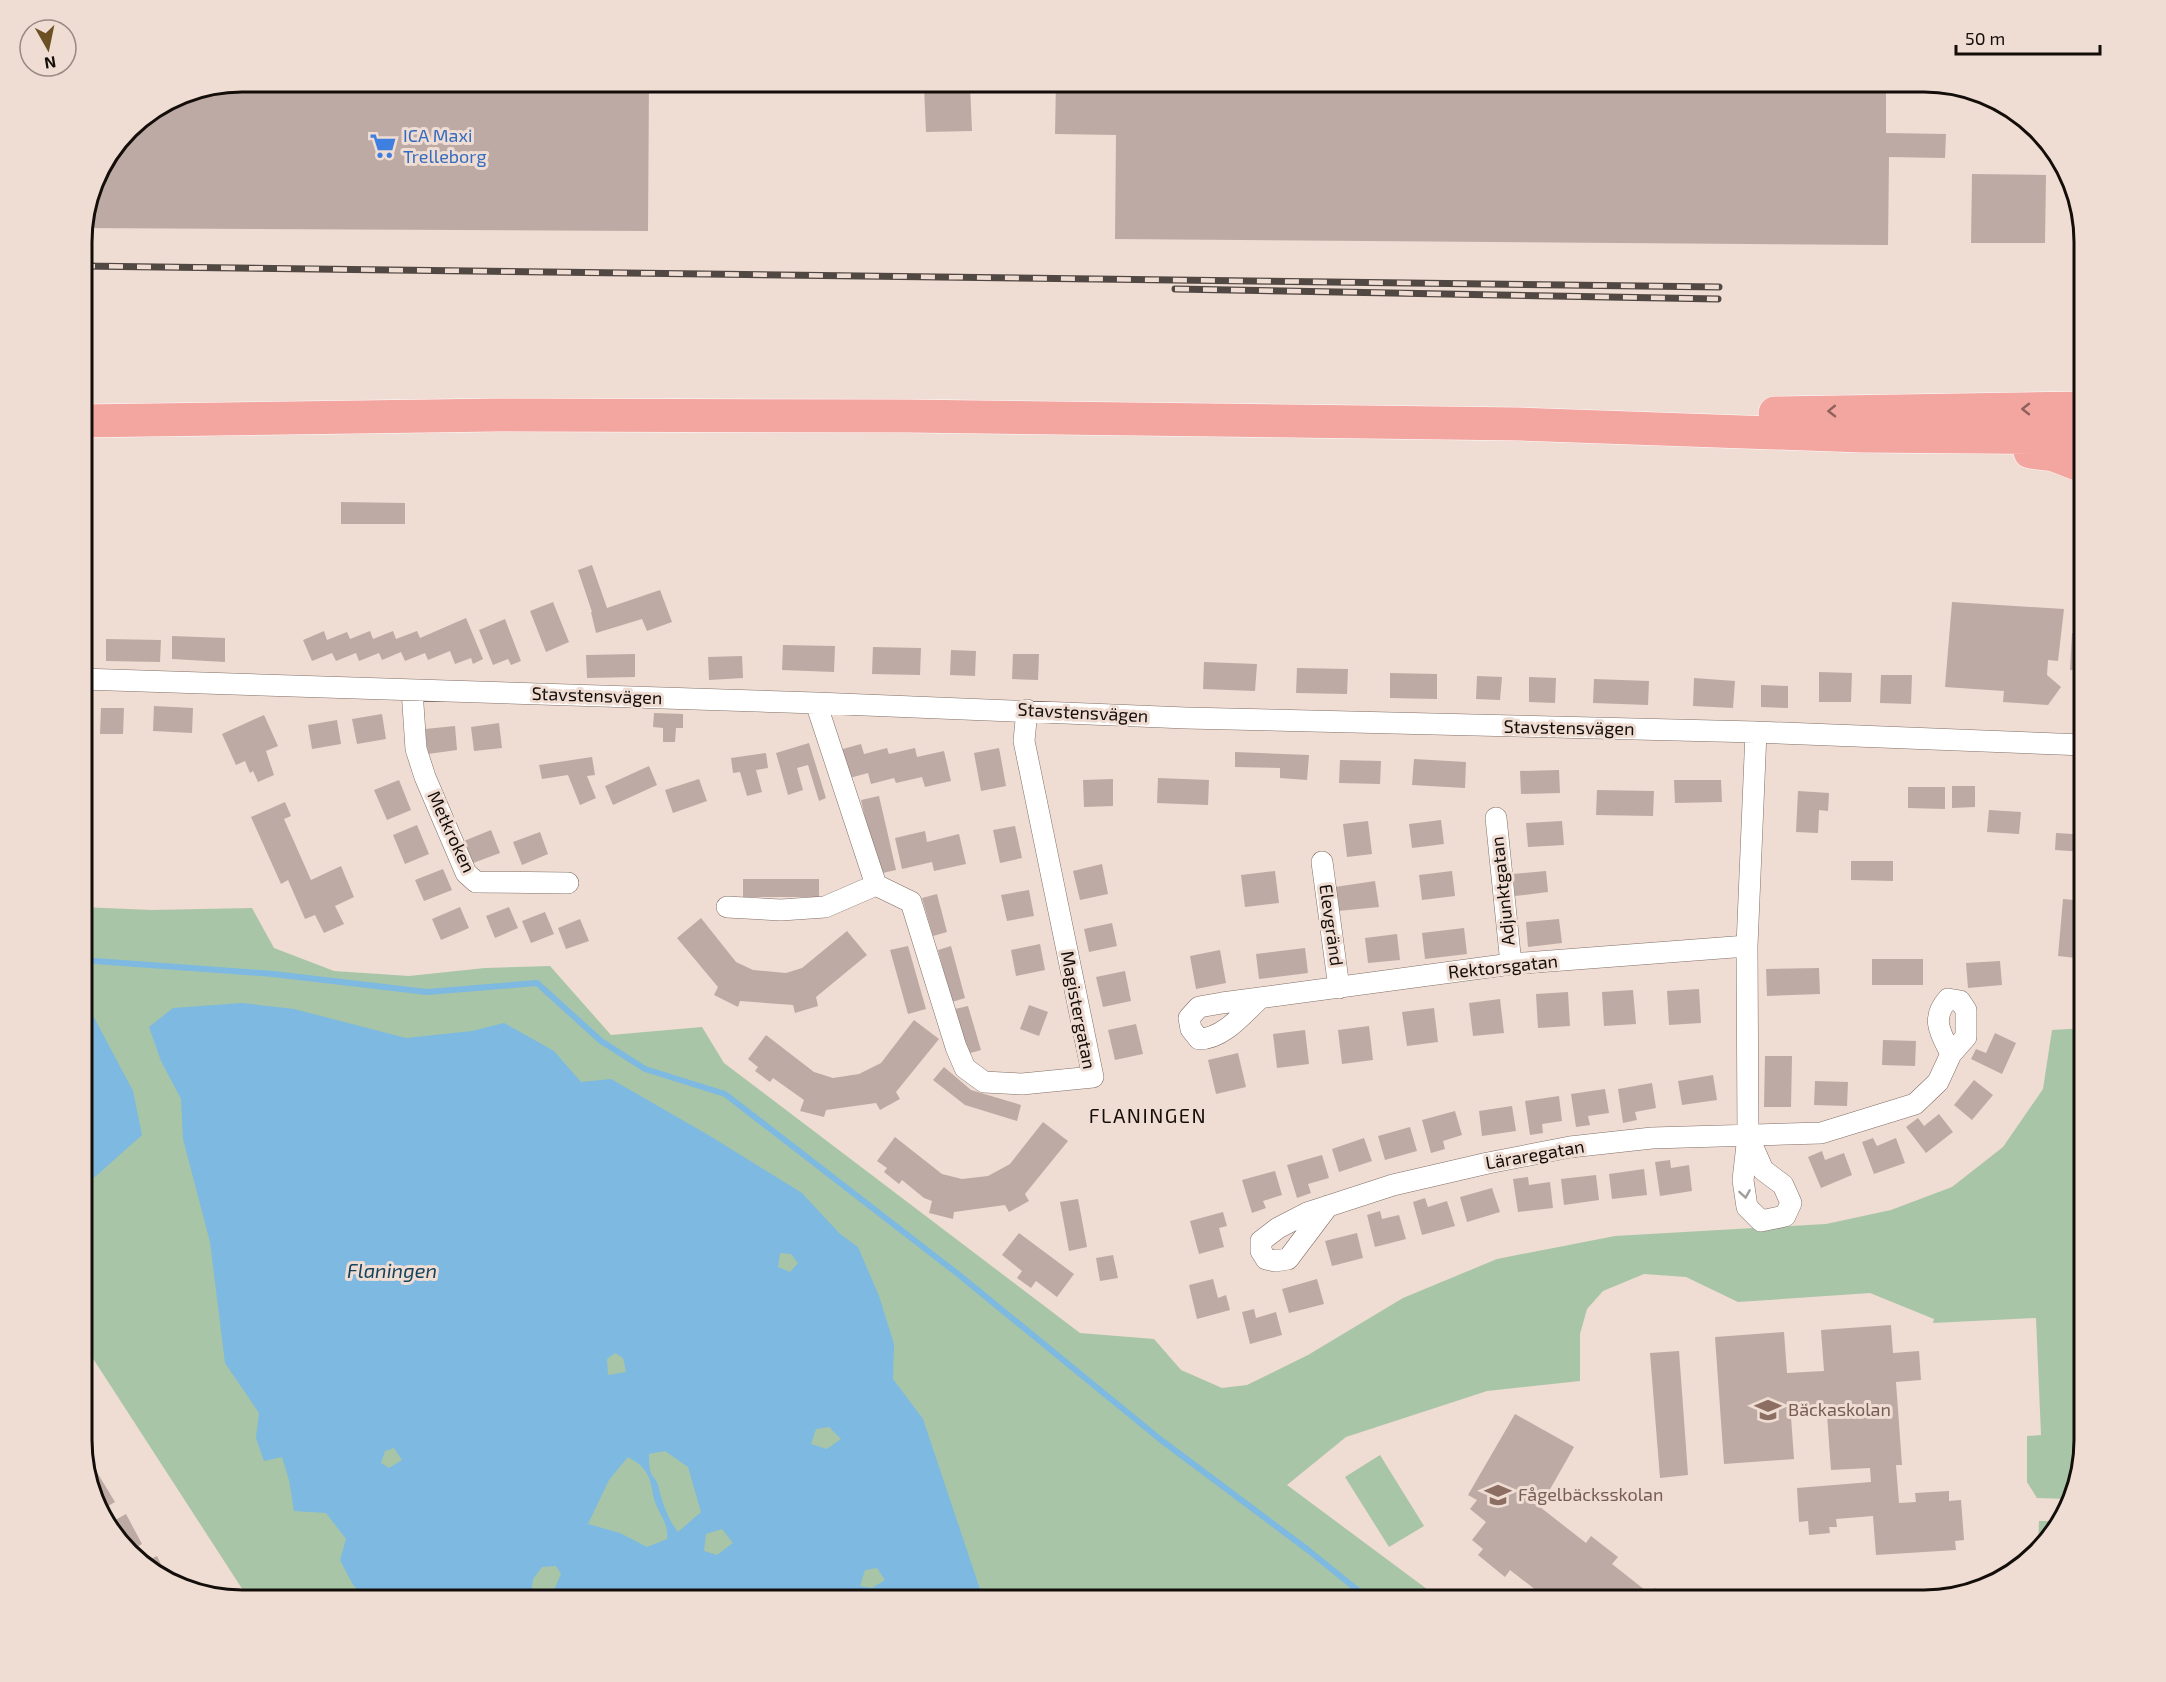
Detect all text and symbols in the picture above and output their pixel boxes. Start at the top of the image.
north arrow [18,18,78,78]
scale bar [1956,18,2100,56]
text: 50 m [1965,27,2005,49]
text: N [43,53,58,74]
place label: ICA Maxi Trelleborg [403,124,486,167]
supermarket icon: ICA Maxi Trelleborg [368,131,398,161]
one-way arrow [2022,403,2031,415]
one-way arrow [1827,405,1836,417]
street label: Stavstensvägen [531,682,663,708]
street label: Stavstensvägen [1017,698,1149,726]
street label: Stavstensvägen [1503,715,1635,739]
street label: Metkroken [423,787,480,876]
street label: Adjunktgatan [1485,835,1519,947]
street label: Elevgränd [1315,883,1349,967]
street label: Magistergatan [1057,949,1101,1071]
street label: Rektorsgatan [1447,949,1559,983]
district label: FLANINGEN [1089,1103,1207,1127]
street label: Läraregatan [1484,1135,1586,1174]
one-way arrow [1738,1189,1750,1199]
water label: Flaningen [347,1258,437,1282]
school or university icon: Bäckaskolan [1753,1395,1783,1425]
place label: Bäckaskolan [1788,1398,1891,1420]
school or university icon: Fågelbäcksskolan [1483,1480,1513,1510]
place label: Fågelbäcksskolan [1518,1483,1663,1505]

